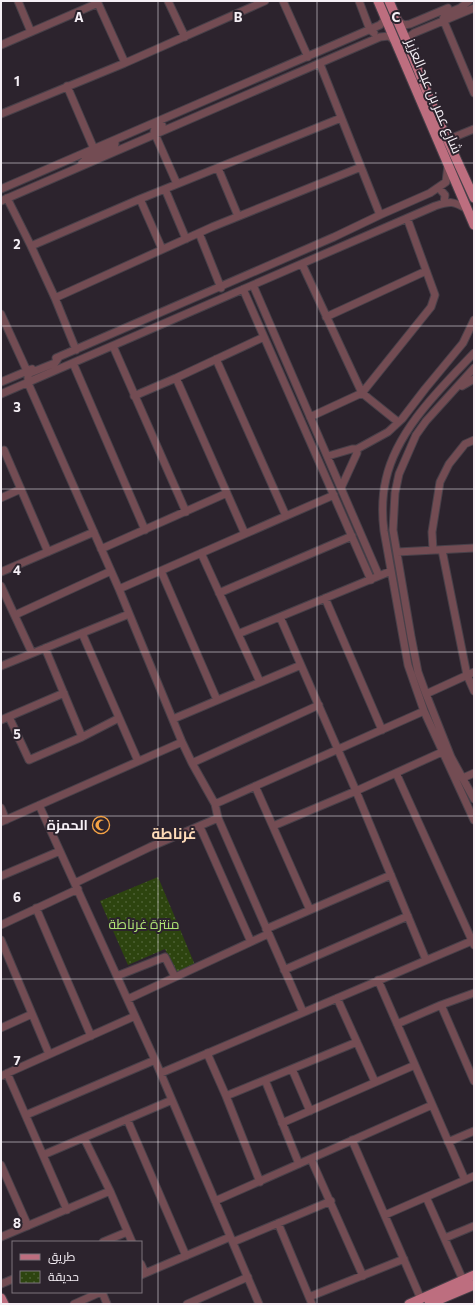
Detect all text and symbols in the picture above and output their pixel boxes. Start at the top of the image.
text: A [74,9,84,25]
text: B [234,9,243,25]
text: C [392,9,401,25]
street label: شارع عمر بن عبد العزيز [401,35,466,156]
text: 1 [14,73,20,89]
text: 2 [13,236,21,252]
text: 3 [13,399,21,415]
text: 4 [13,562,21,578]
text: 5 [13,726,21,742]
mosque icon: الحمزة [91,815,111,835]
place label: الحمزة [47,816,88,834]
district label: غرناطة [152,824,196,843]
text: 6 [13,889,21,905]
park label: منتزة غرناطة [108,915,180,932]
text: 7 [13,1052,21,1068]
text: 8 [13,1215,21,1231]
legend [12,1241,142,1293]
text: طريق [48,1249,76,1264]
text: حديقة [48,1269,79,1284]

